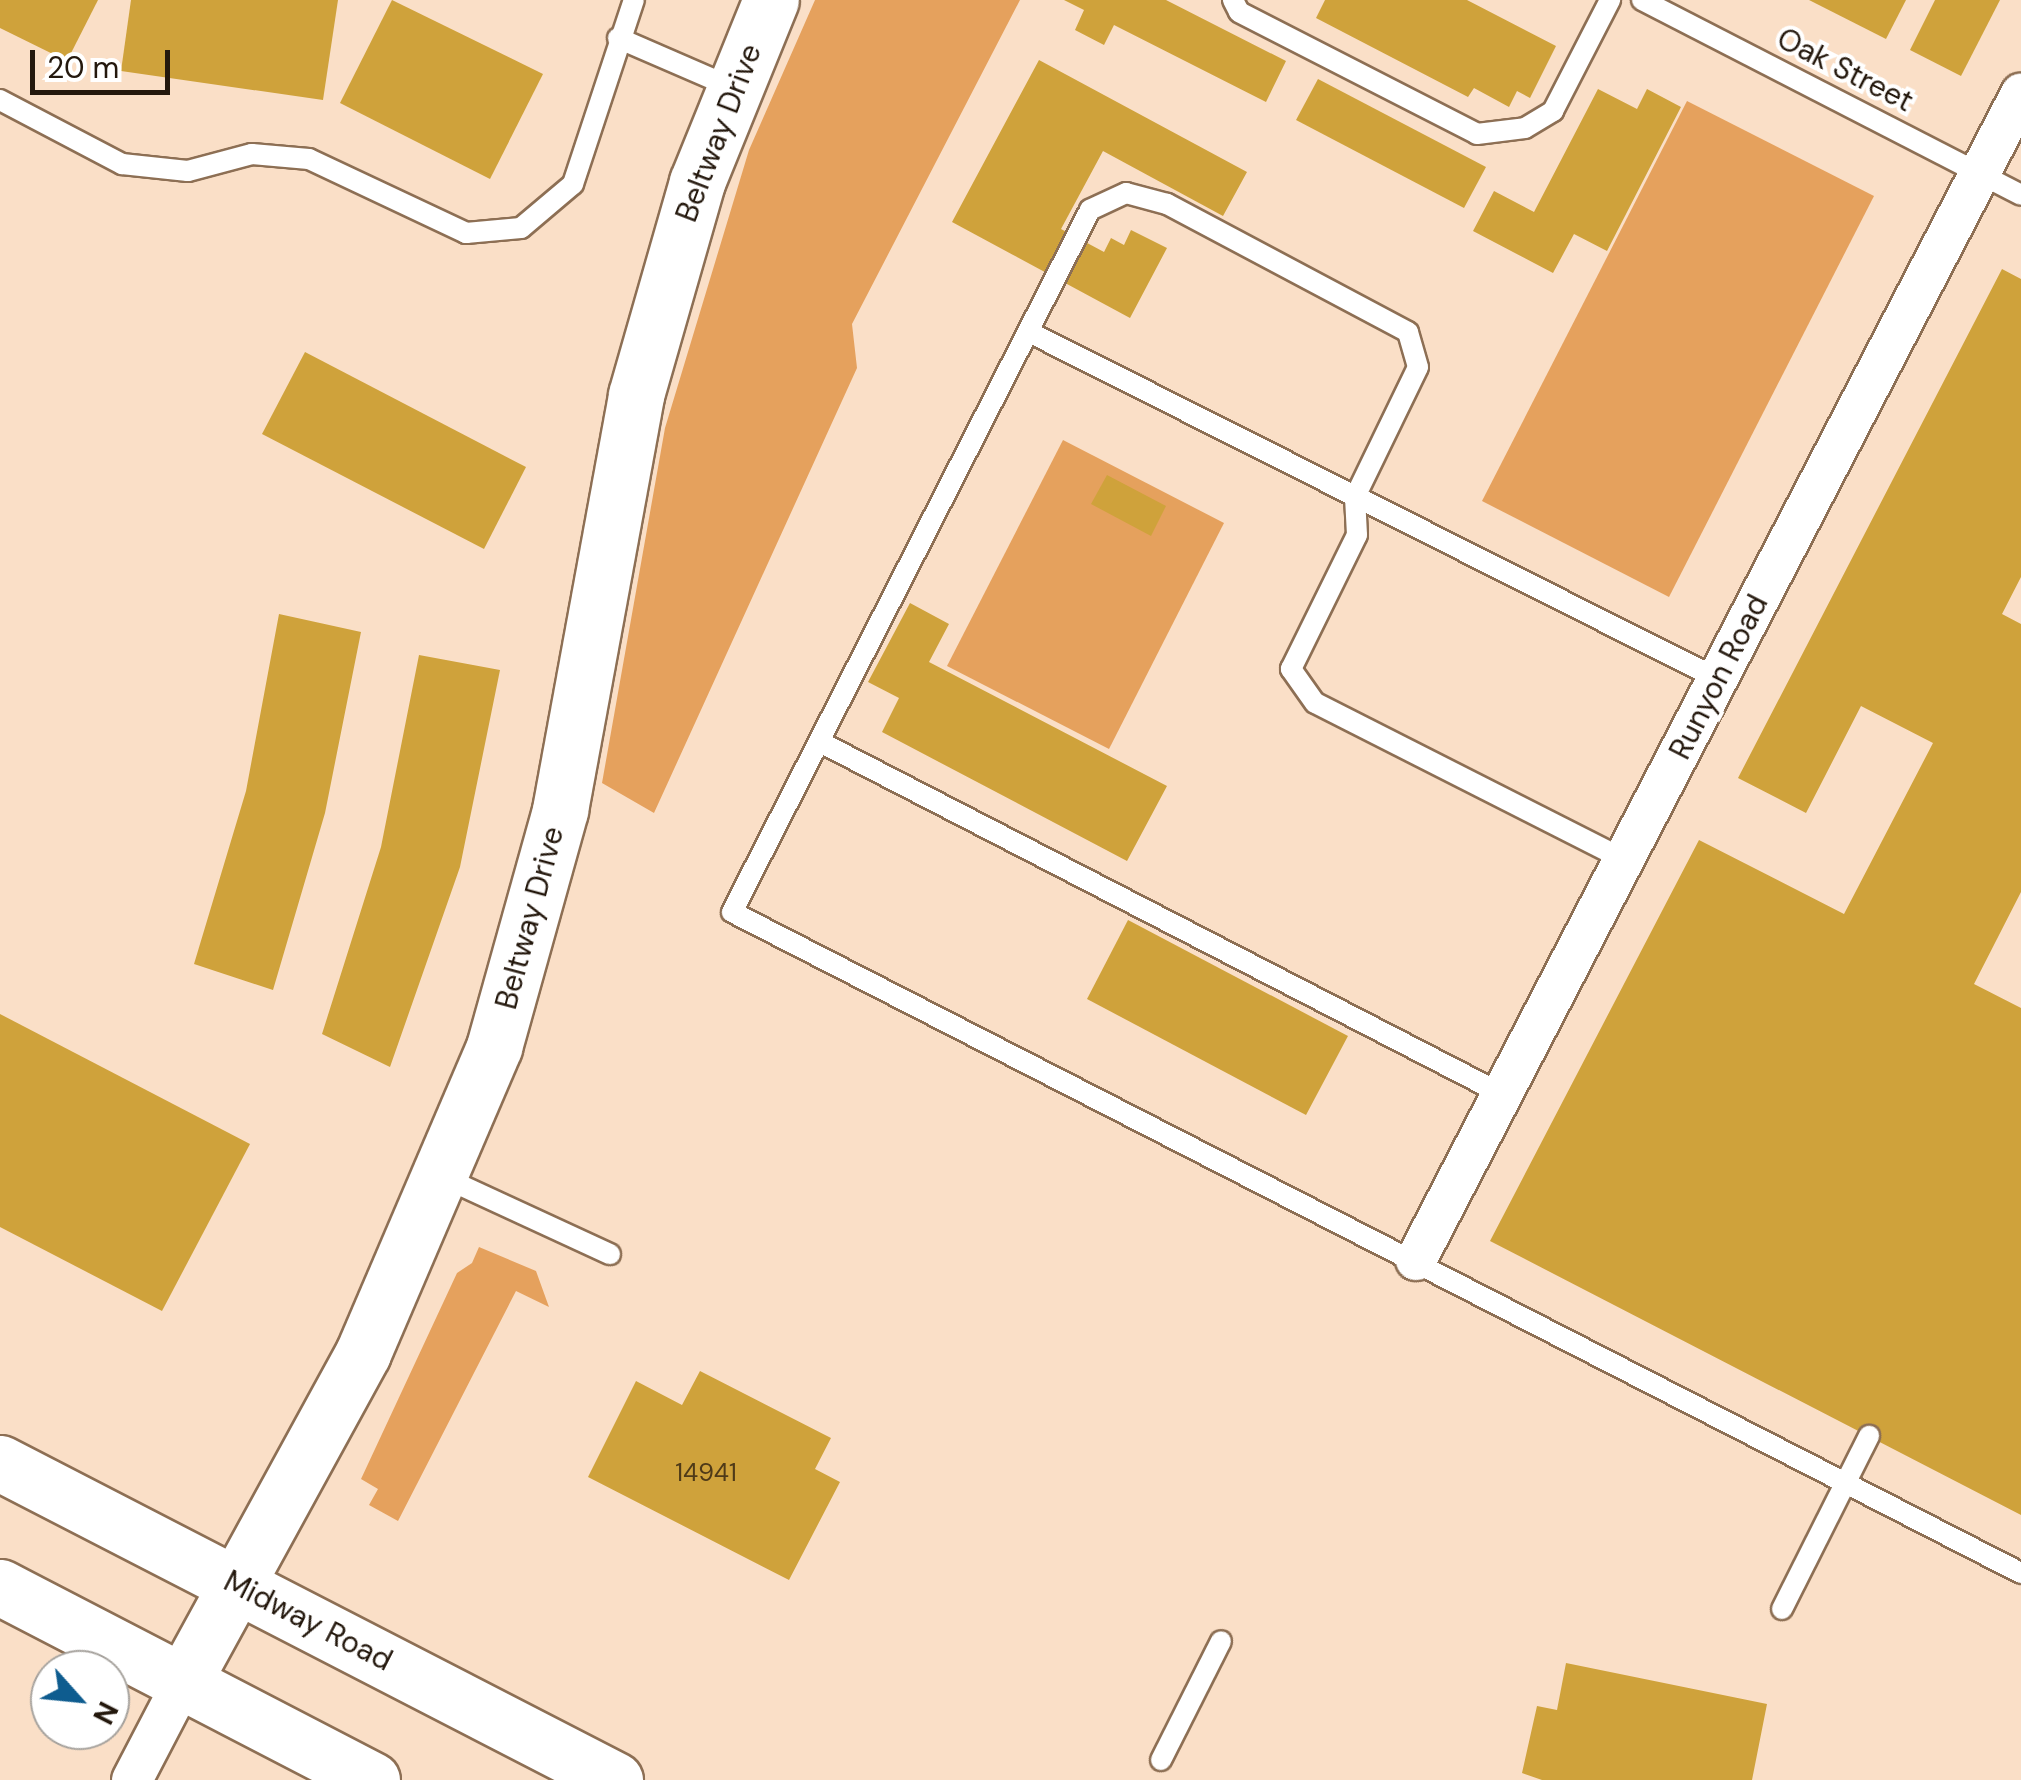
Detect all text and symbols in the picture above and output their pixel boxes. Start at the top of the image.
street label: Oak Street [1771,20,1919,120]
scale bar [35,30,175,92]
street label: Beltway Drive [669,39,769,227]
text: 20 m [47,48,119,87]
street label: Runyon Road [1662,589,1776,765]
street label: Beltway Drive [488,823,572,1013]
house number: 14941 [675,1458,737,1488]
street label: Midway Road [218,1563,398,1679]
north arrow [30,1650,130,1750]
text: N [84,1695,127,1730]

